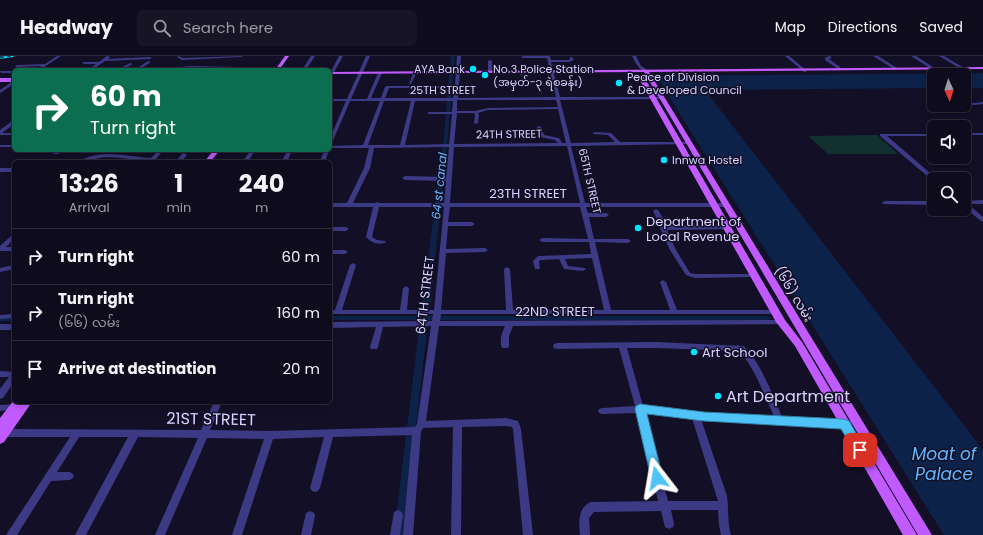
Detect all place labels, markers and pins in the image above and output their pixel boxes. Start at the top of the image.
place label: AYA Bank [414,61,465,77]
place label: No 3 Police Station (အမှတ်−၃ ရဲစခန်း) [493,61,594,91]
marker: AYA Bank [468,64,478,74]
place label: Peace of Division & Developed Council [627,69,742,98]
marker: No 3 Police Station (အမှတ်−၃ ရဲစခန်း) [480,70,490,80]
marker: Peace of Division & Developed Council [614,78,624,88]
place label: Innwa Hostel [672,152,742,168]
marker: Innwa Hostel [659,155,669,165]
place label: Department of Local Revenue [646,212,741,246]
marker: Department of Local Revenue [633,223,643,233]
place label: Art School [702,343,768,362]
marker: Art School [689,347,699,357]
place label: Art Department [726,385,850,408]
marker: Art Department [713,391,723,401]
pin [843,433,877,467]

